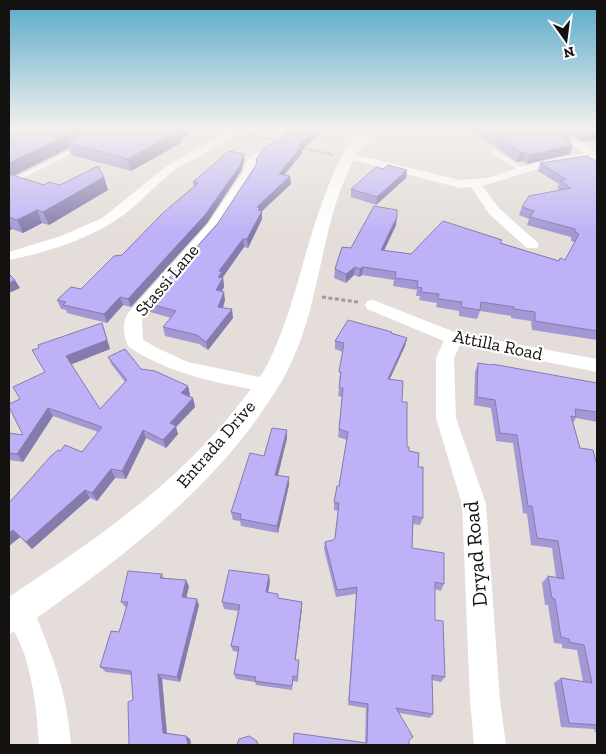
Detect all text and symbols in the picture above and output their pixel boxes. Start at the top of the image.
north arrow [541,15,591,65]
text: N [561,43,576,62]
street label: Stassi Lane [131,240,203,320]
street label: Attilla Road [451,325,545,365]
street label: Entrada Drive [172,396,260,492]
street label: Dryad Road [458,500,492,608]

